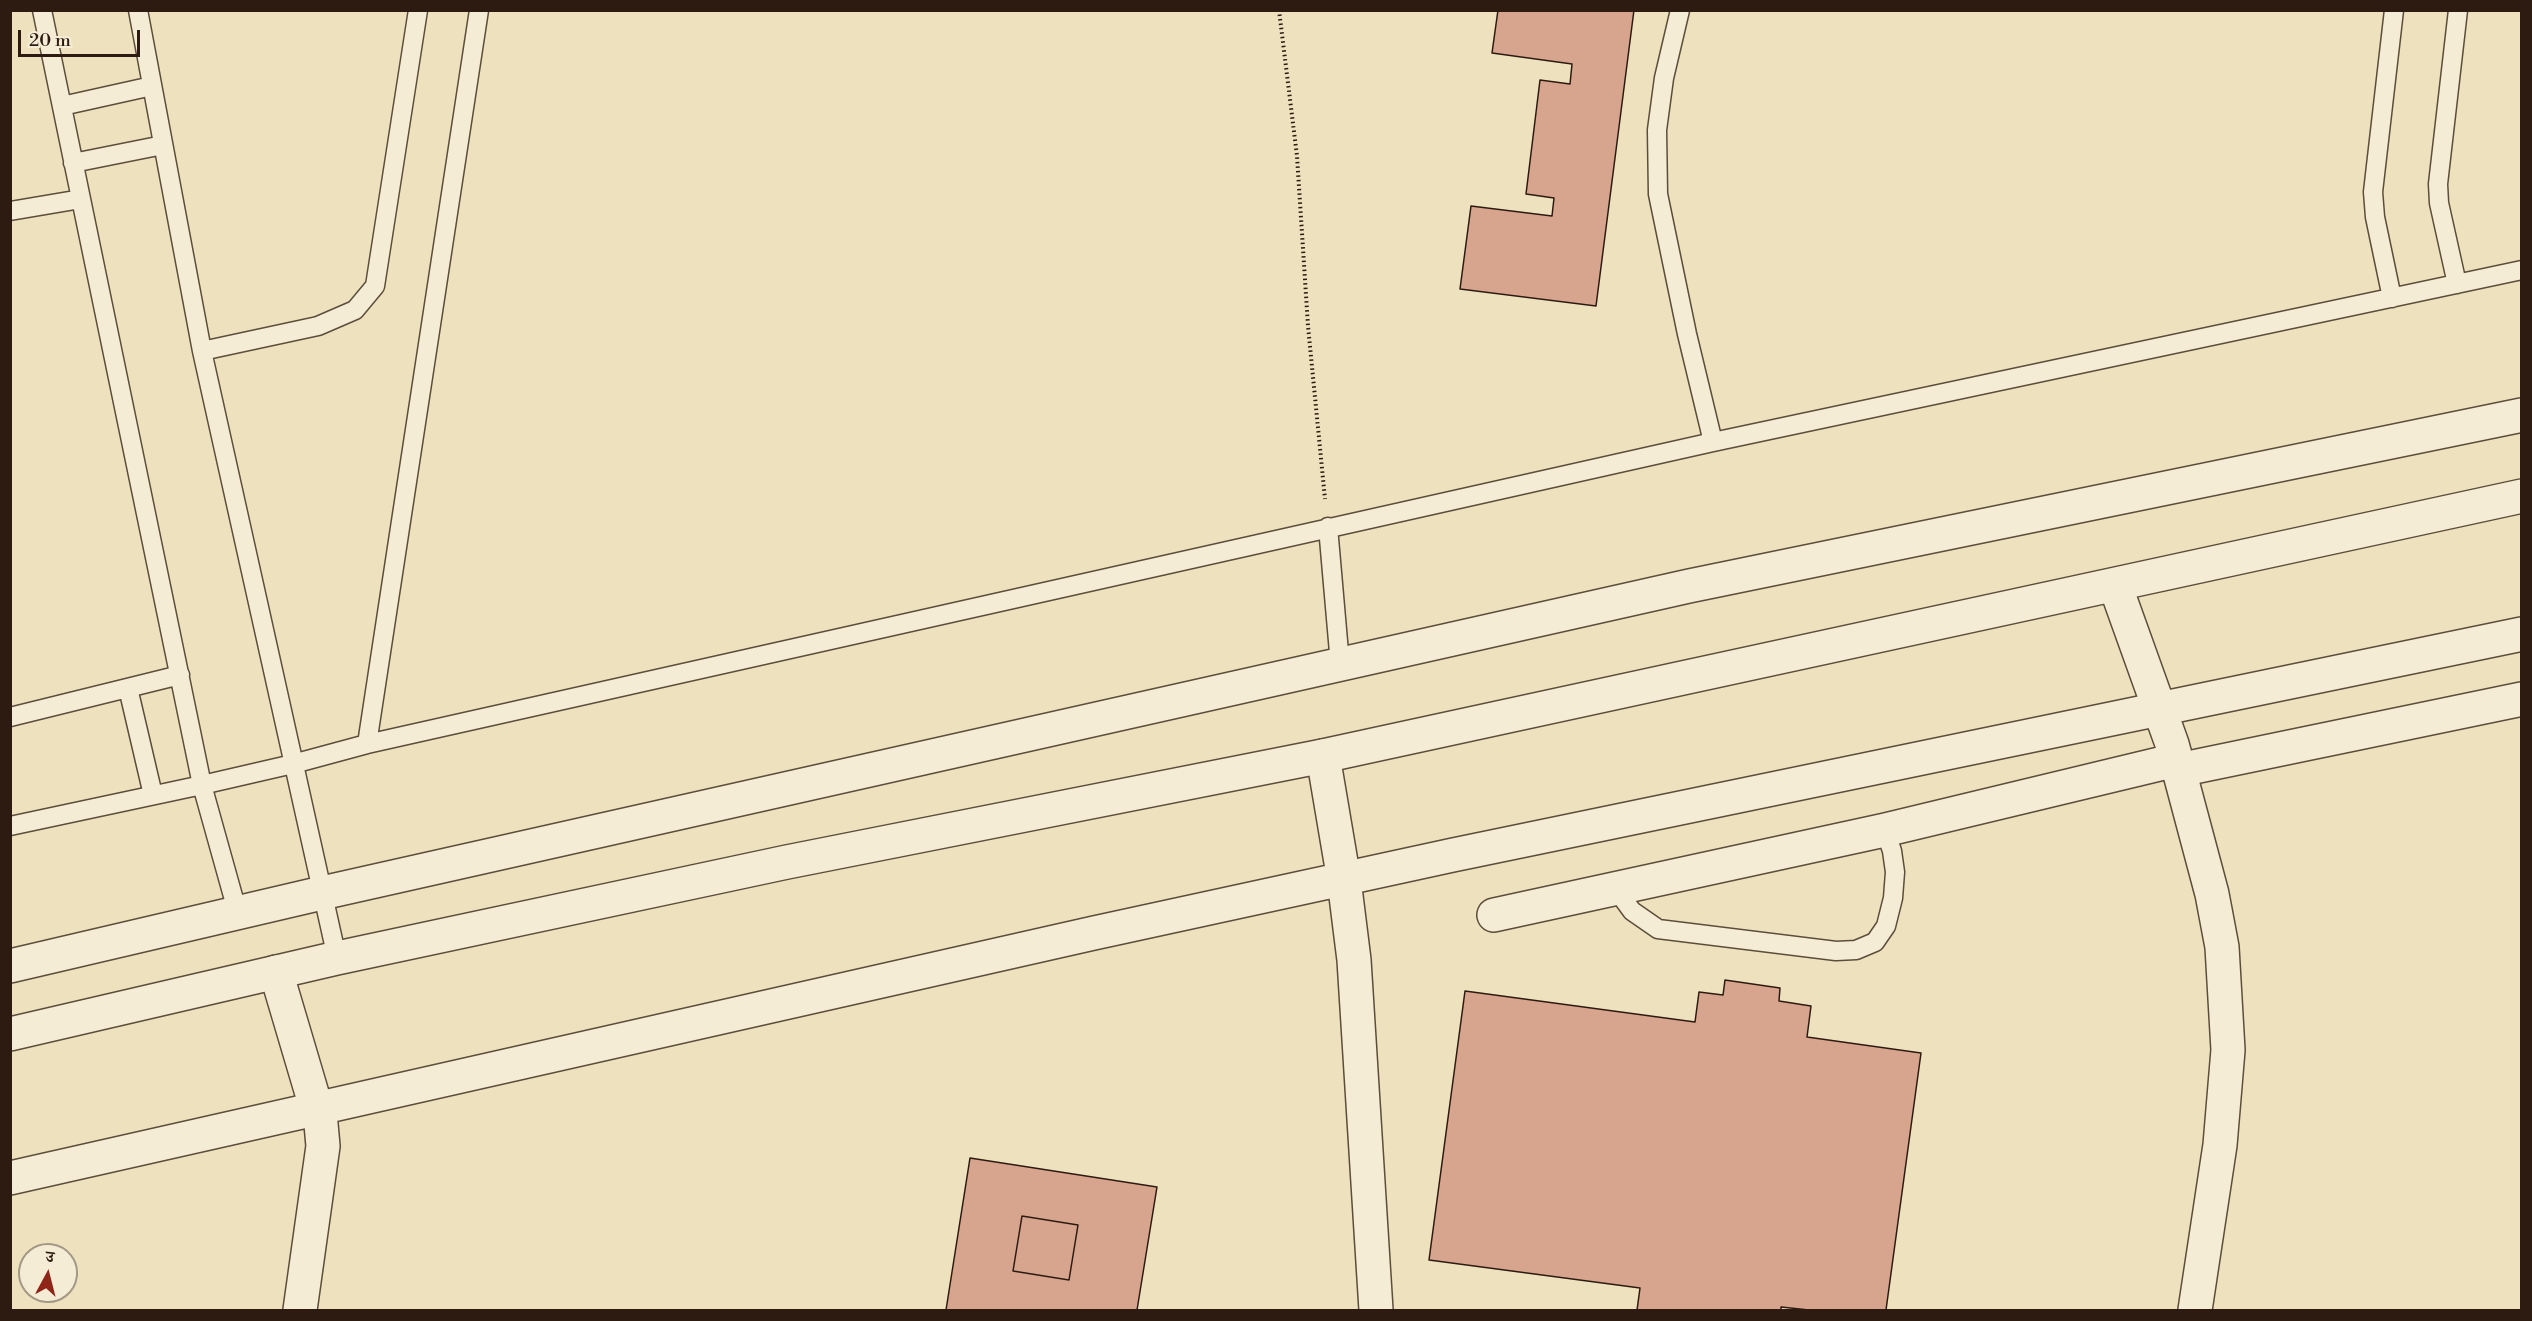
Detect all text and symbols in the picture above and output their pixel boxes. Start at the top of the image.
scale bar [21,18,142,56]
text: 20 m [29,29,71,52]
north arrow [18,1243,78,1303]
text: उ [45,1247,55,1268]

